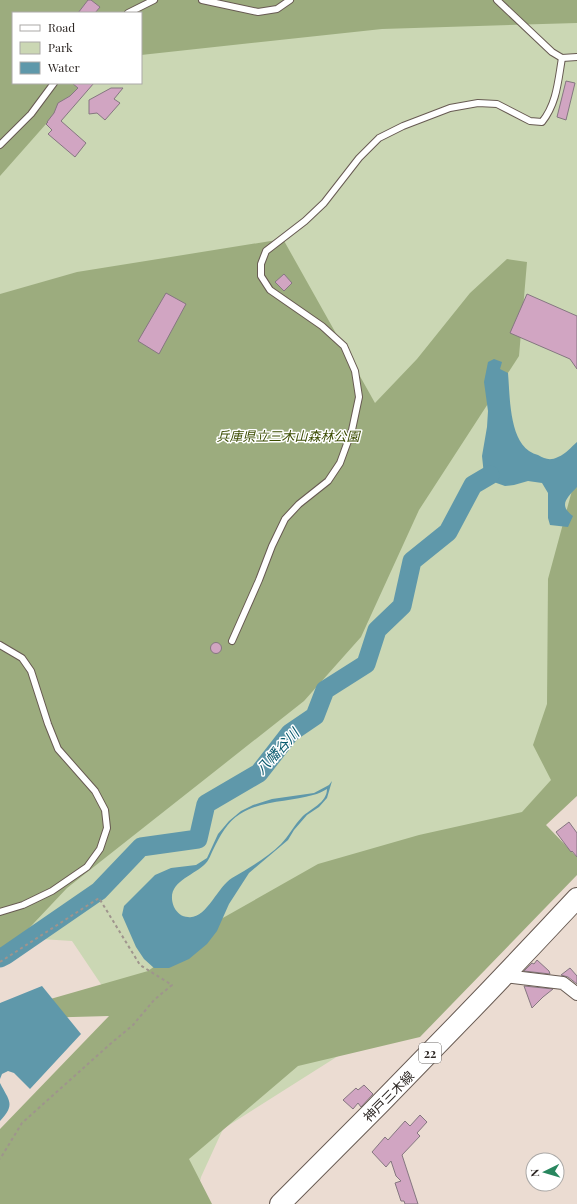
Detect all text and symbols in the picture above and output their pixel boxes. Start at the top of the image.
legend [12,12,142,84]
text: Road [48,19,75,35]
text: Park [48,39,73,55]
text: Water [47,59,81,75]
park label: 兵庫県立三木山森林公園 [216,427,361,444]
water label: 八幡谷川 [251,723,304,778]
road number: 22 [419,1043,441,1063]
street label: 神戸三木線 [359,1067,417,1125]
north arrow [525,1152,565,1192]
text: N [527,1168,542,1178]

